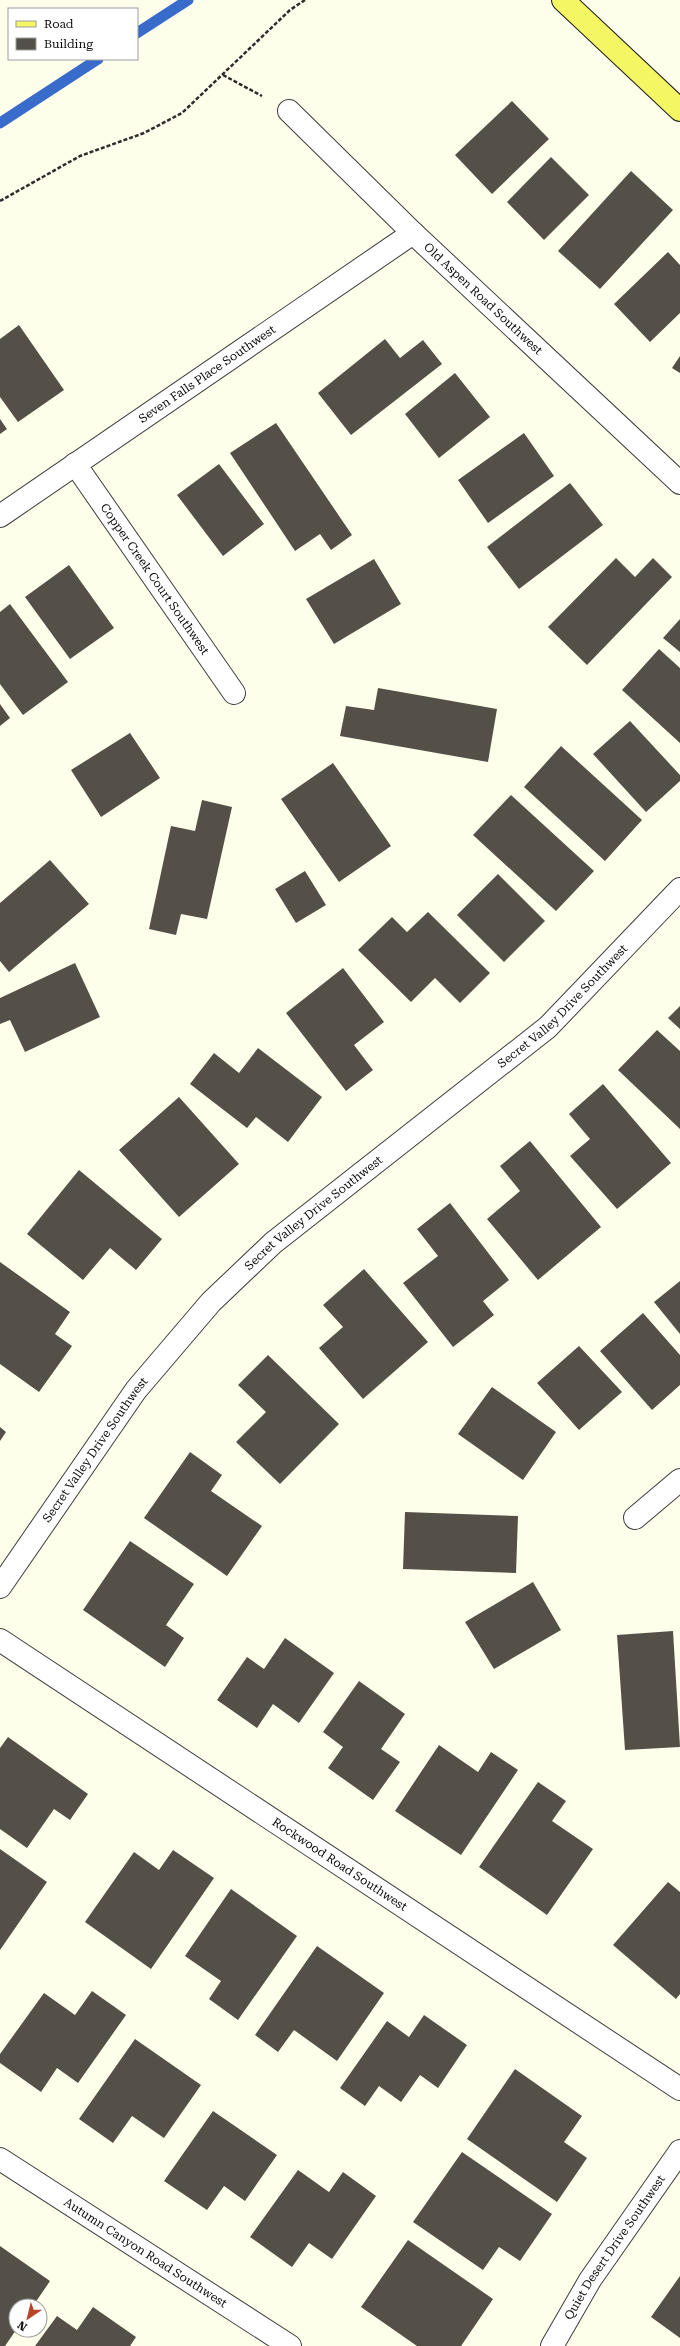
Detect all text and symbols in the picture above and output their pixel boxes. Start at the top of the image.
legend [8,8,138,60]
text: Road [44,17,74,31]
text: Building [44,37,93,51]
street label: Old Aspen Road Southwest [421,240,546,358]
street label: Seven Falls Place Southwest [136,322,279,426]
street label: Copper Creek Court Southwest [97,501,212,658]
street label: Secret Valley Drive Southwest [495,941,631,1071]
street label: Secret Valley Drive Southwest [242,1152,386,1273]
street label: Secret Valley Drive Southwest [40,1374,151,1525]
street label: Rockwood Road Southwest [270,1815,410,1914]
street label: Quiet Desert Drive Southwest [562,2172,668,2322]
street label: Autumn Canyon Road Southwest [61,2195,230,2311]
north arrow [8,2298,48,2338]
text: N [15,2318,30,2334]

